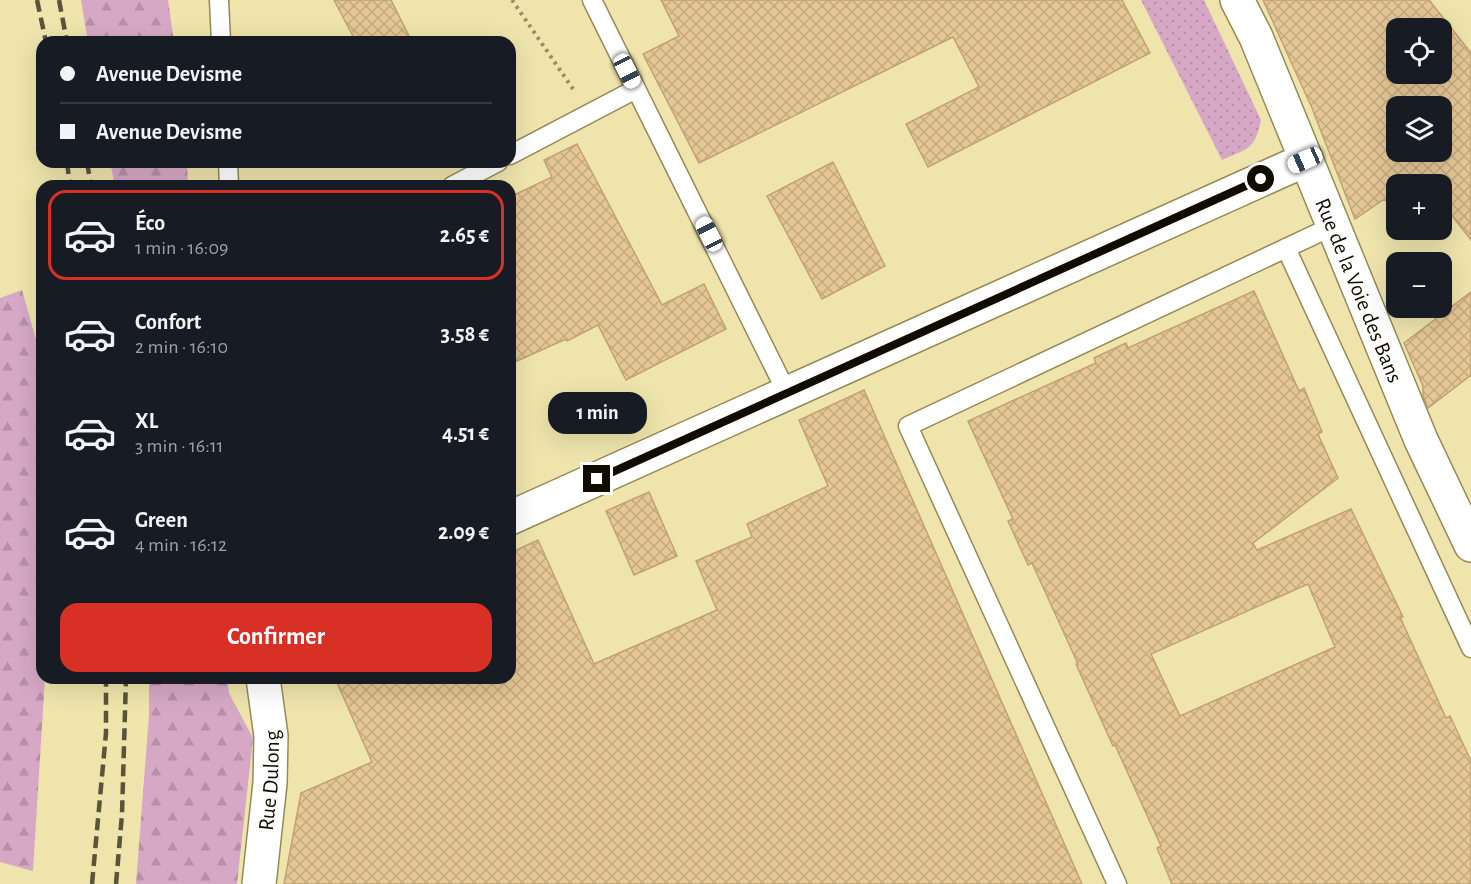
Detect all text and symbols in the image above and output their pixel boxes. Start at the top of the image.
map controls [1386,18,1452,318]
button: locate [1386,18,1452,84]
car [611,51,643,91]
text: Avenue Devisme [96,63,242,85]
button: layers [1386,96,1452,162]
text: Avenue Devisme [96,121,242,143]
car [1285,144,1325,176]
route start [1247,165,1274,192]
button: + [1386,174,1452,240]
street label: Rue de la Voie des Bans [1311,195,1406,386]
icon: car [63,208,117,262]
text: Éco [135,212,165,234]
car [693,214,725,254]
text: 2.65 € [440,224,489,246]
text: 1 min · 16:09 [135,238,228,258]
button: − [1386,252,1452,318]
icon: car [63,307,117,361]
text: Confort [135,311,201,333]
text: 3.58 € [441,323,489,345]
text: 2 min · 16:10 [135,337,228,357]
callout: 1 min [548,392,646,434]
text: 1 min [576,403,619,423]
icon: car [63,406,117,460]
text: XL [135,410,158,432]
text: 4.51 € [442,422,489,444]
text: 3 min · 16:11 [135,436,224,456]
route end [583,465,610,492]
icon: car [63,505,117,559]
text: Green [135,509,188,531]
text: 2.09 € [438,521,489,543]
text: 4 min · 16:12 [135,535,227,555]
button: Confirmer [60,603,492,672]
street label: Rue Dulong [255,729,284,832]

